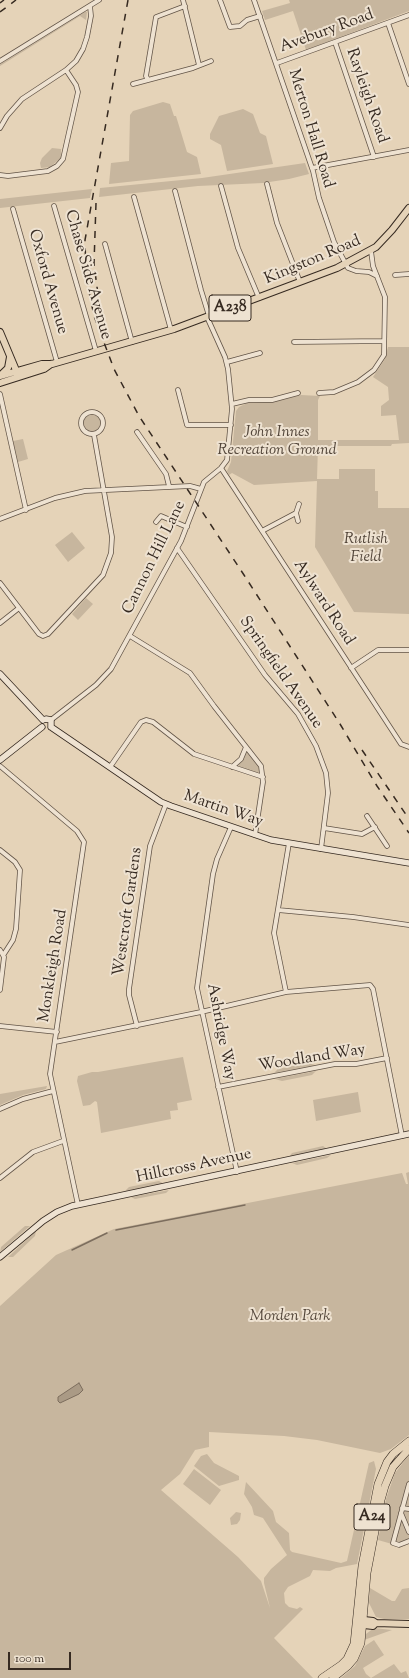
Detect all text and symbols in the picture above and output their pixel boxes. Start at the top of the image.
street label: Avebury Road [277,6,377,58]
street label: Rayleigh Road [341,46,391,146]
street label: Merton Hall Road [283,67,337,191]
street label: Chase Side Avenue [59,208,115,342]
street label: Oxford Avenue [23,227,71,337]
street label: Kingston Road [262,232,364,290]
road number: A238 [209,295,251,321]
park label: John Innes Recreation Ground [217,423,337,461]
street label: Cannon Hill Lane [119,498,191,618]
park label: Rutlish Field [344,530,388,568]
street label: Aylward Road [288,557,358,649]
street label: Springfield Avenue [234,613,326,733]
street label: Martin Way [181,787,265,833]
street label: Westcroft Gardens [110,846,148,978]
street label: Monkleigh Road [36,908,72,1024]
street label: Ashridge Way [201,982,239,1082]
street label: Woodland Way [257,1041,367,1077]
street label: Hillcross Avenue [135,1145,253,1189]
park label: Morden Park [250,1307,330,1327]
road number: A24 [354,1504,390,1530]
scale bar [10,1644,73,1670]
text: 100 m [15,1650,44,1668]

